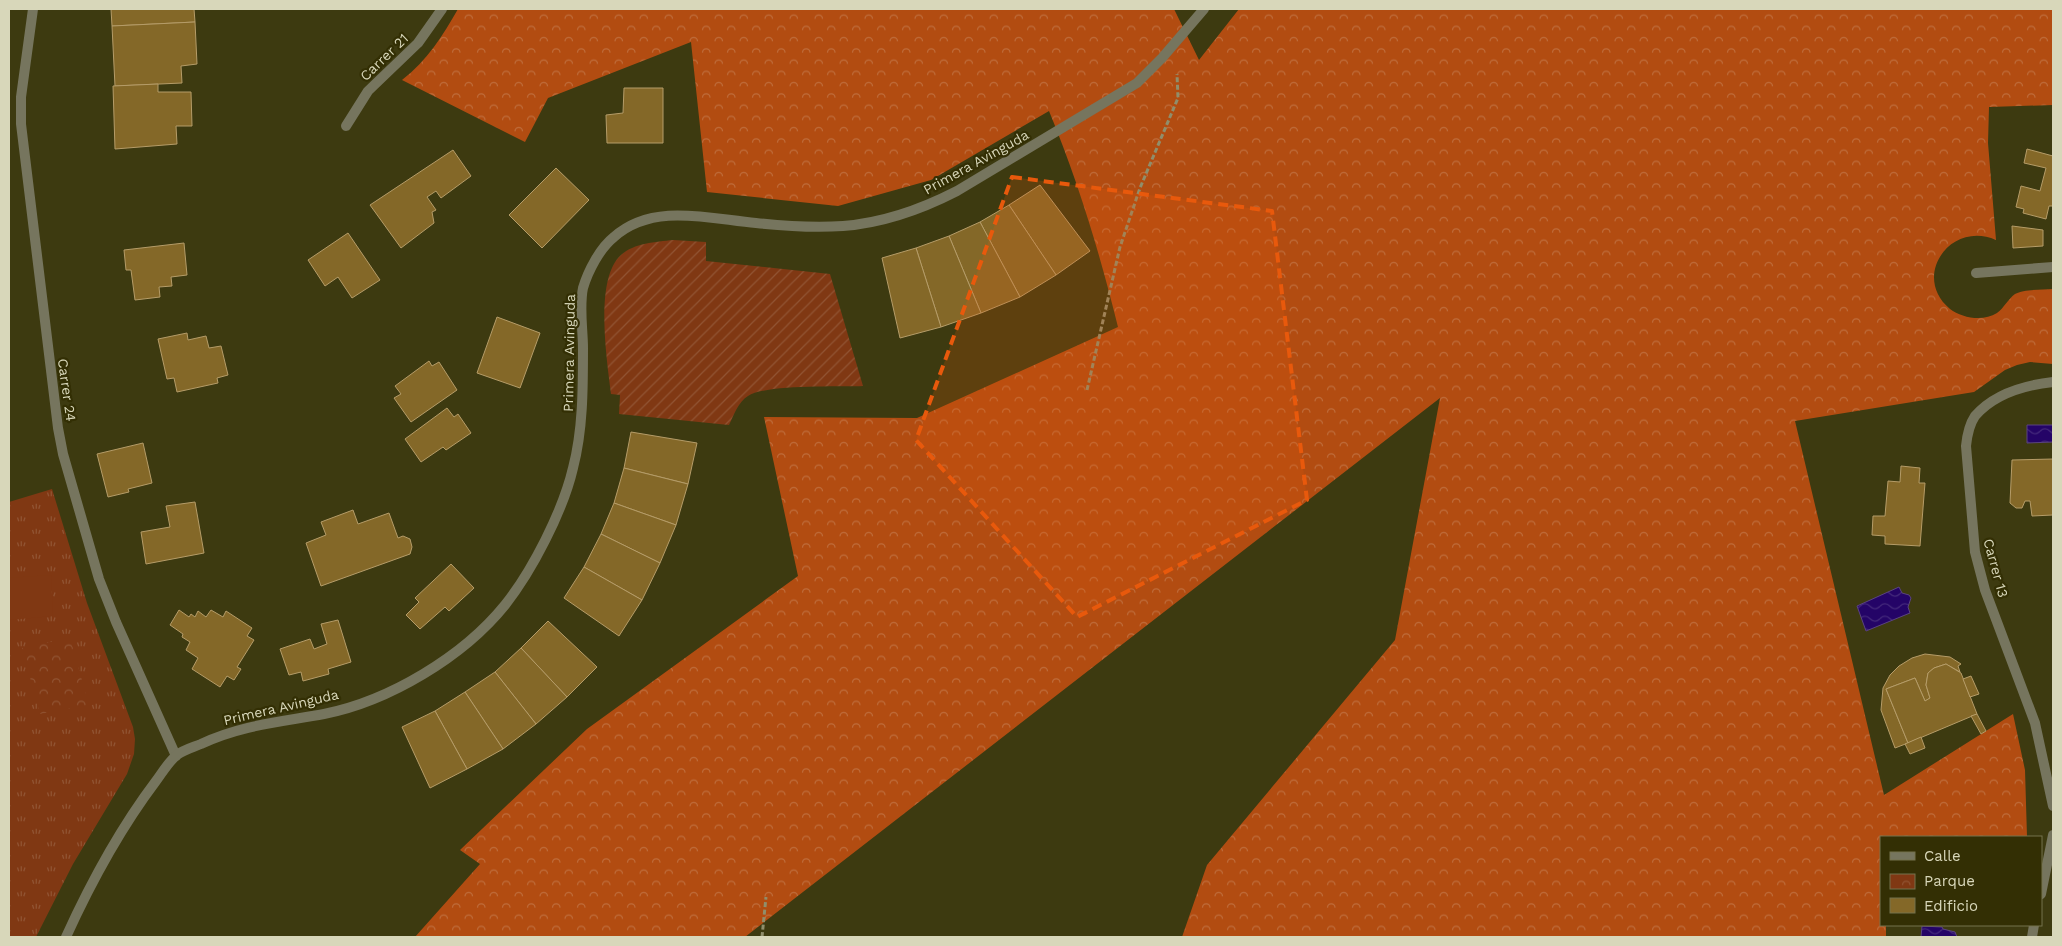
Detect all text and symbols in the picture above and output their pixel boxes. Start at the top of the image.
street label: Carrer 21 [357,30,411,84]
street label: Primera Avinguda [921,126,1032,198]
street label: Primera Avinguda [560,294,578,412]
street label: Carrer 24 [55,358,79,422]
street label: Carrer 13 [1980,537,2012,599]
street label: Primera Avinguda [222,686,340,728]
legend [1880,836,2042,926]
text: Calle [1924,847,1961,865]
text: Parque [1924,872,1975,890]
text: Edificio [1924,897,1978,915]

